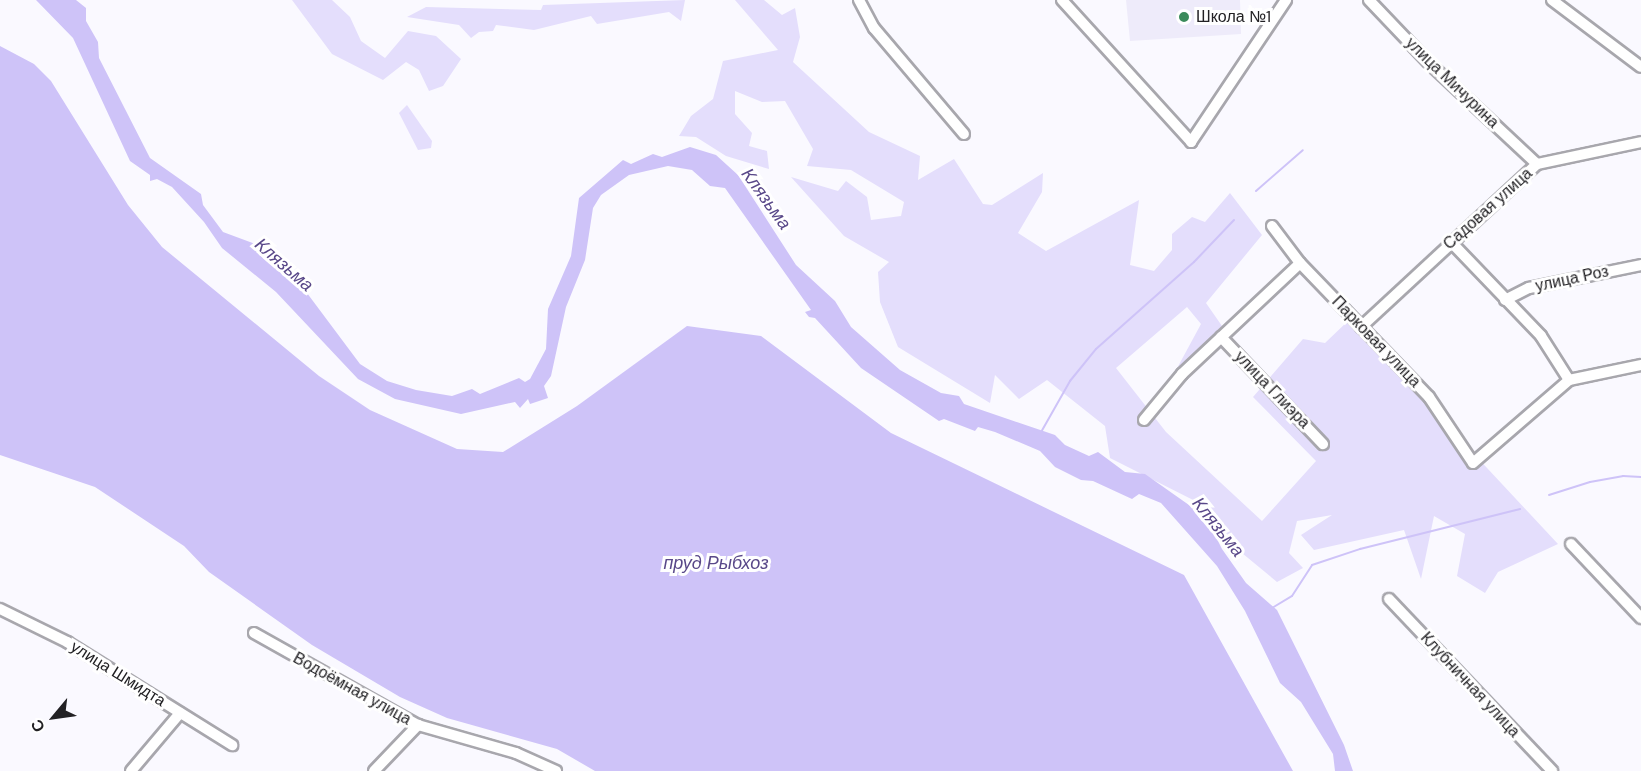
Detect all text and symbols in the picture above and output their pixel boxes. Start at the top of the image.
place label: Школа №1 [1196,7,1271,27]
marker: Школа №1 [1177,10,1191,24]
street label: улица Мичурина [1401,34,1503,132]
water label: Клязьма [737,164,795,234]
street label: Садовая улица [1440,164,1536,254]
water label: Клязьма [250,234,318,296]
street label: улица Роз [1534,262,1610,296]
street label: Парковая улица [1328,292,1424,392]
street label: улица Глиэра [1230,347,1314,433]
water label: Клязьма [1187,493,1249,561]
water label: пруд Рыбхоз [663,552,769,574]
street label: Клубничная улица [1416,628,1524,742]
street label: улица Шмидта [67,637,169,711]
street label: Водоёмная улица [290,649,414,729]
north arrow [24,687,84,747]
text: С [26,716,50,736]

